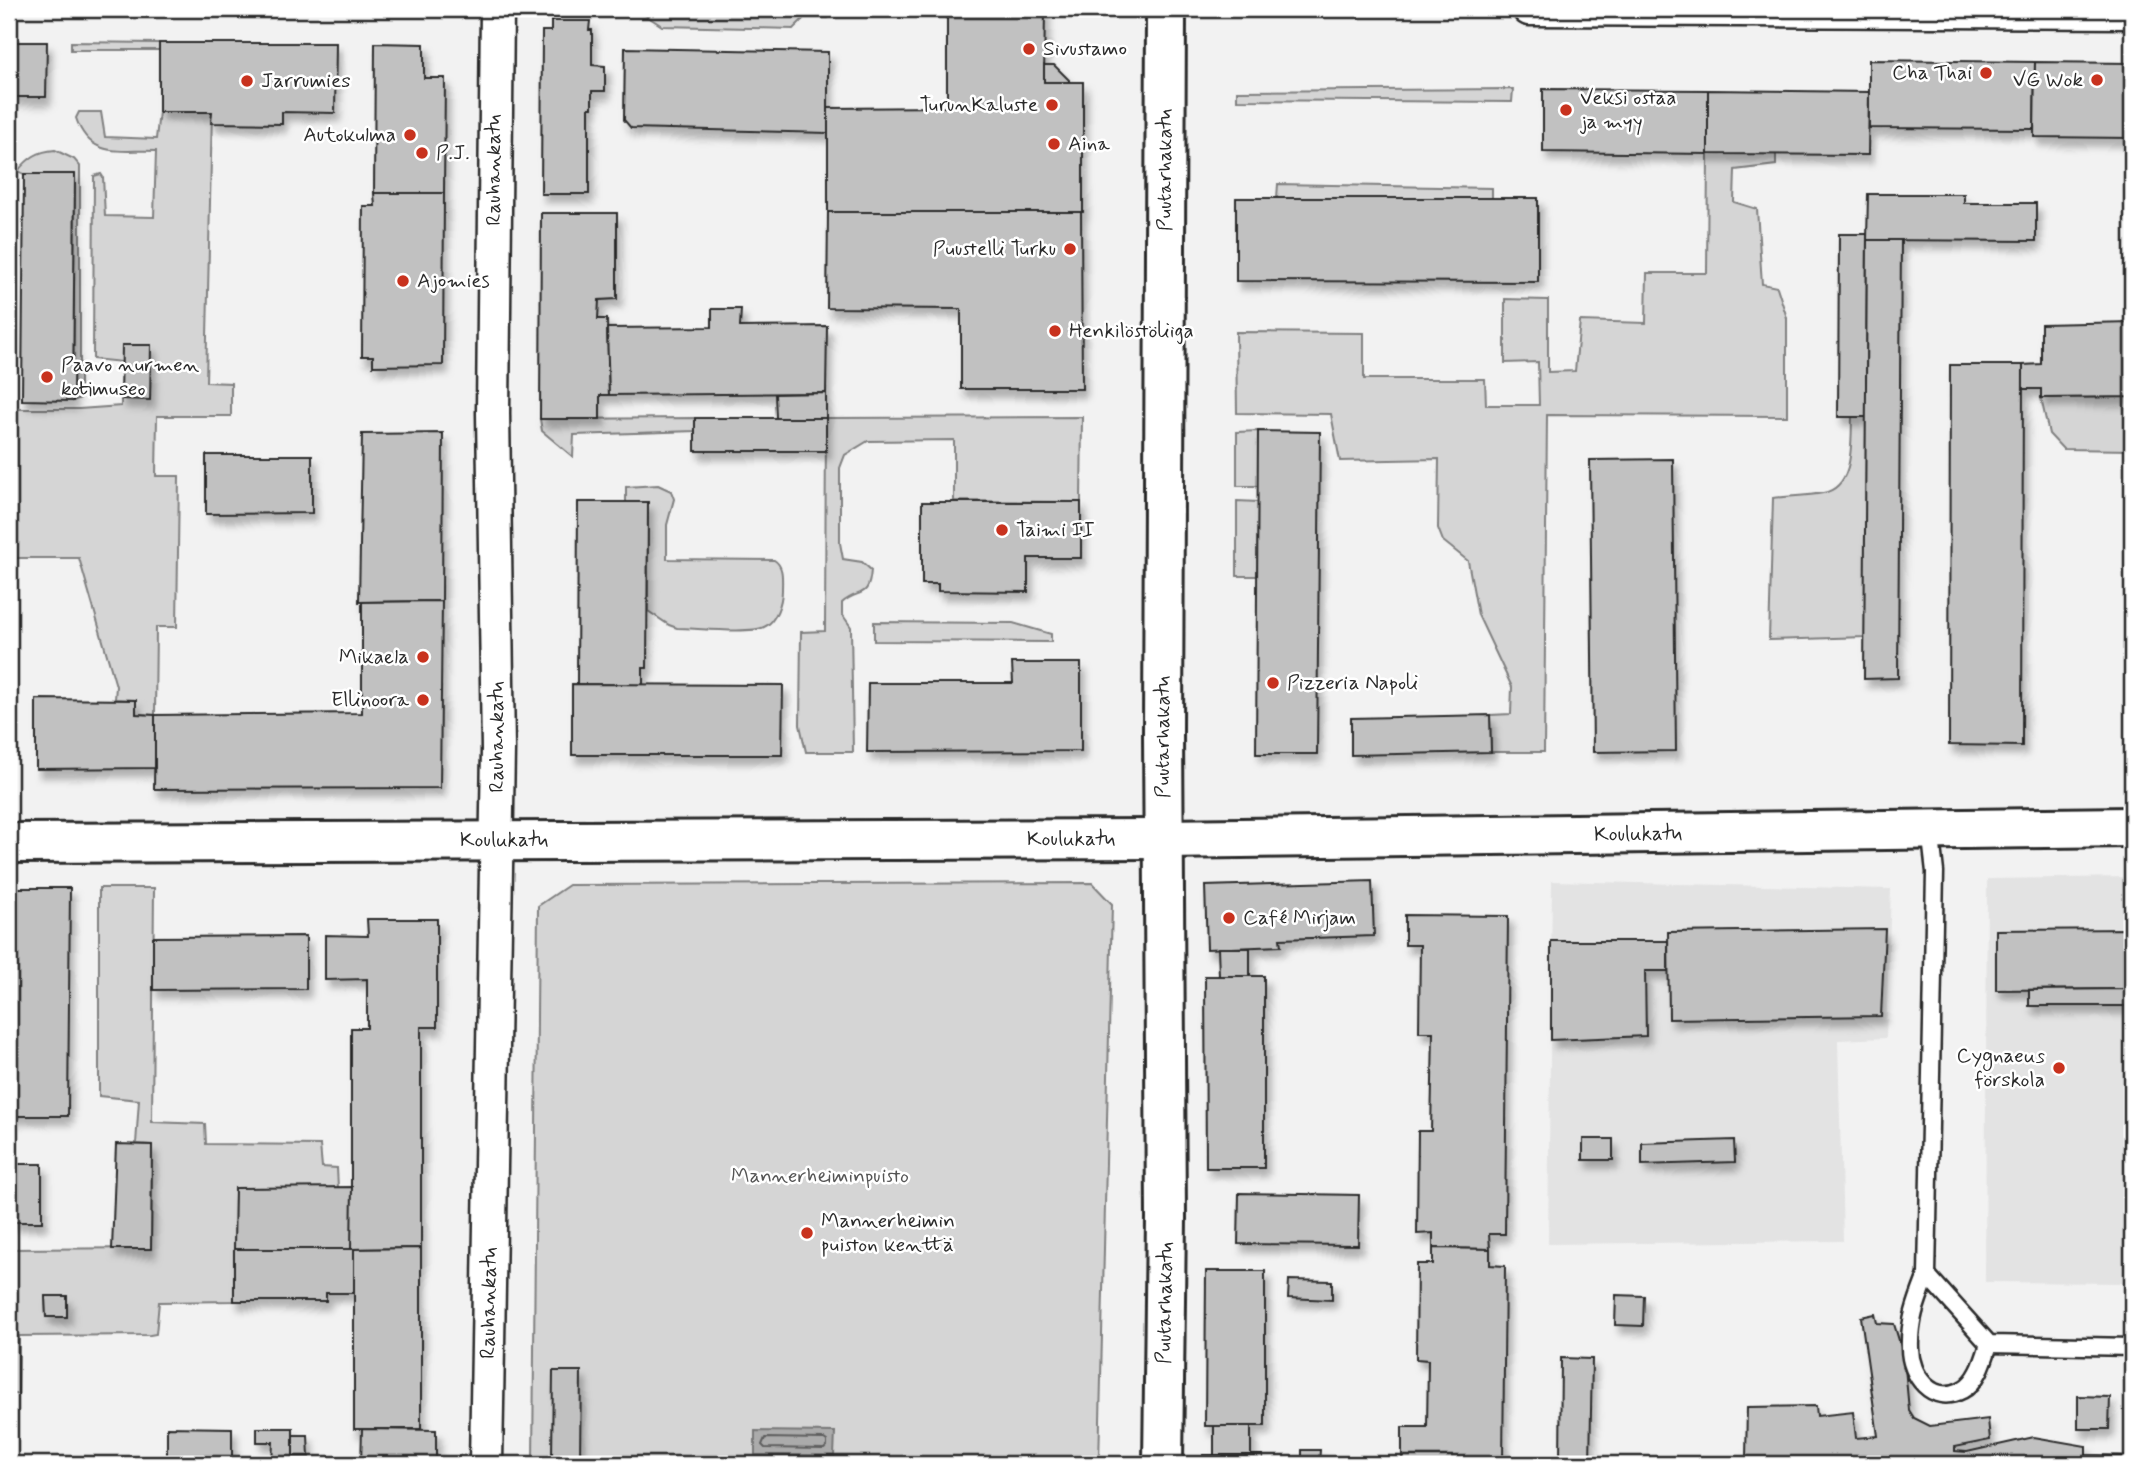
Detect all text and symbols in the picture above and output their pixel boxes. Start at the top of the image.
place label: Sivustamo [1043,35,1127,63]
marker: Sivustamo [1021,41,1037,57]
place label: Cha Thai [1892,59,1972,87]
marker: Cha Thai [1978,65,1994,81]
place label: VG Wok [2013,66,2083,94]
place label: Jarrumies [261,67,351,95]
marker: VG Wok [2089,72,2105,88]
marker: Jarrumies [239,73,255,89]
place label: Veksi ostaa ja myy [1579,84,1677,136]
place label: TurunKaluste [920,91,1038,119]
marker: TurunKaluste [1044,97,1060,113]
marker: Veksi ostaa ja myy [1558,102,1574,118]
street label: Puutarhakatu [1151,109,1179,231]
street label: Rauhankatu [480,114,508,226]
place label: Autokulma [303,121,396,149]
marker: Autokulma [402,127,418,143]
place label: Aina [1068,130,1110,158]
marker: Aina [1046,136,1062,152]
place label: P.J. [436,139,470,167]
marker: P.J. [414,145,430,161]
place label: Puustelli Turku [933,235,1056,263]
marker: Puustelli Turku [1062,241,1078,257]
place label: Ajomies [417,267,490,295]
marker: Ajomies [395,273,411,289]
place label: Henkilöstöliiga [1069,317,1194,345]
marker: Henkilöstöliiga [1047,323,1063,339]
place label: Paavo nurmen kotimuseo [61,351,200,403]
marker: Paavo nurmen kotimuseo [39,369,55,385]
place label: Taimi II [1016,516,1095,544]
marker: Taimi II [994,522,1010,538]
place label: Mikaela [339,643,409,671]
marker: Mikaela [415,649,431,665]
place label: Pizzeria Napoli [1287,669,1418,697]
marker: Pizzeria Napoli [1265,675,1281,691]
street label: Puutarhakatu [1149,676,1177,798]
street label: Rauhankatu [483,681,511,793]
place label: Ellinoora [331,686,409,714]
marker: Ellinoora [415,692,431,708]
street label: Koulukatu [1594,819,1682,849]
street label: Koulukatu [1027,825,1115,853]
street label: Koulukatu [460,826,548,854]
place label: Café Mirjam [1243,904,1356,932]
marker: Café Mirjam [1221,910,1237,926]
place label: Cygnaeus förskola [1957,1042,2045,1094]
marker: Cygnaeus förskola [2051,1060,2067,1076]
park label: Mannerheiminpuisto [731,1162,909,1190]
place label: Mannerheimin puiston kenttä [821,1207,955,1259]
marker: Mannerheimin puiston kenttä [799,1225,815,1241]
street label: Puutarhakatu [1150,1242,1180,1364]
street label: Rauhankatu [474,1247,504,1359]

